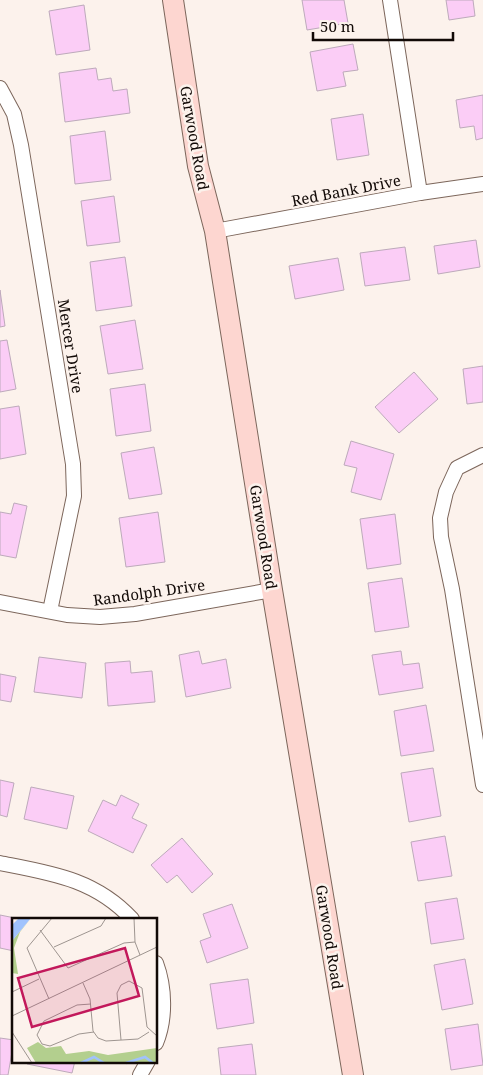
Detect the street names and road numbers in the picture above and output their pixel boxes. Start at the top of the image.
street label: Garwood Road [176,84,214,192]
street label: Red Bank Drive [290,170,402,210]
street label: Mercer Drive [54,298,88,394]
street label: Garwood Road [246,483,282,591]
street label: Randolph Drive [92,574,206,610]
street label: Garwood Road [312,883,348,991]

